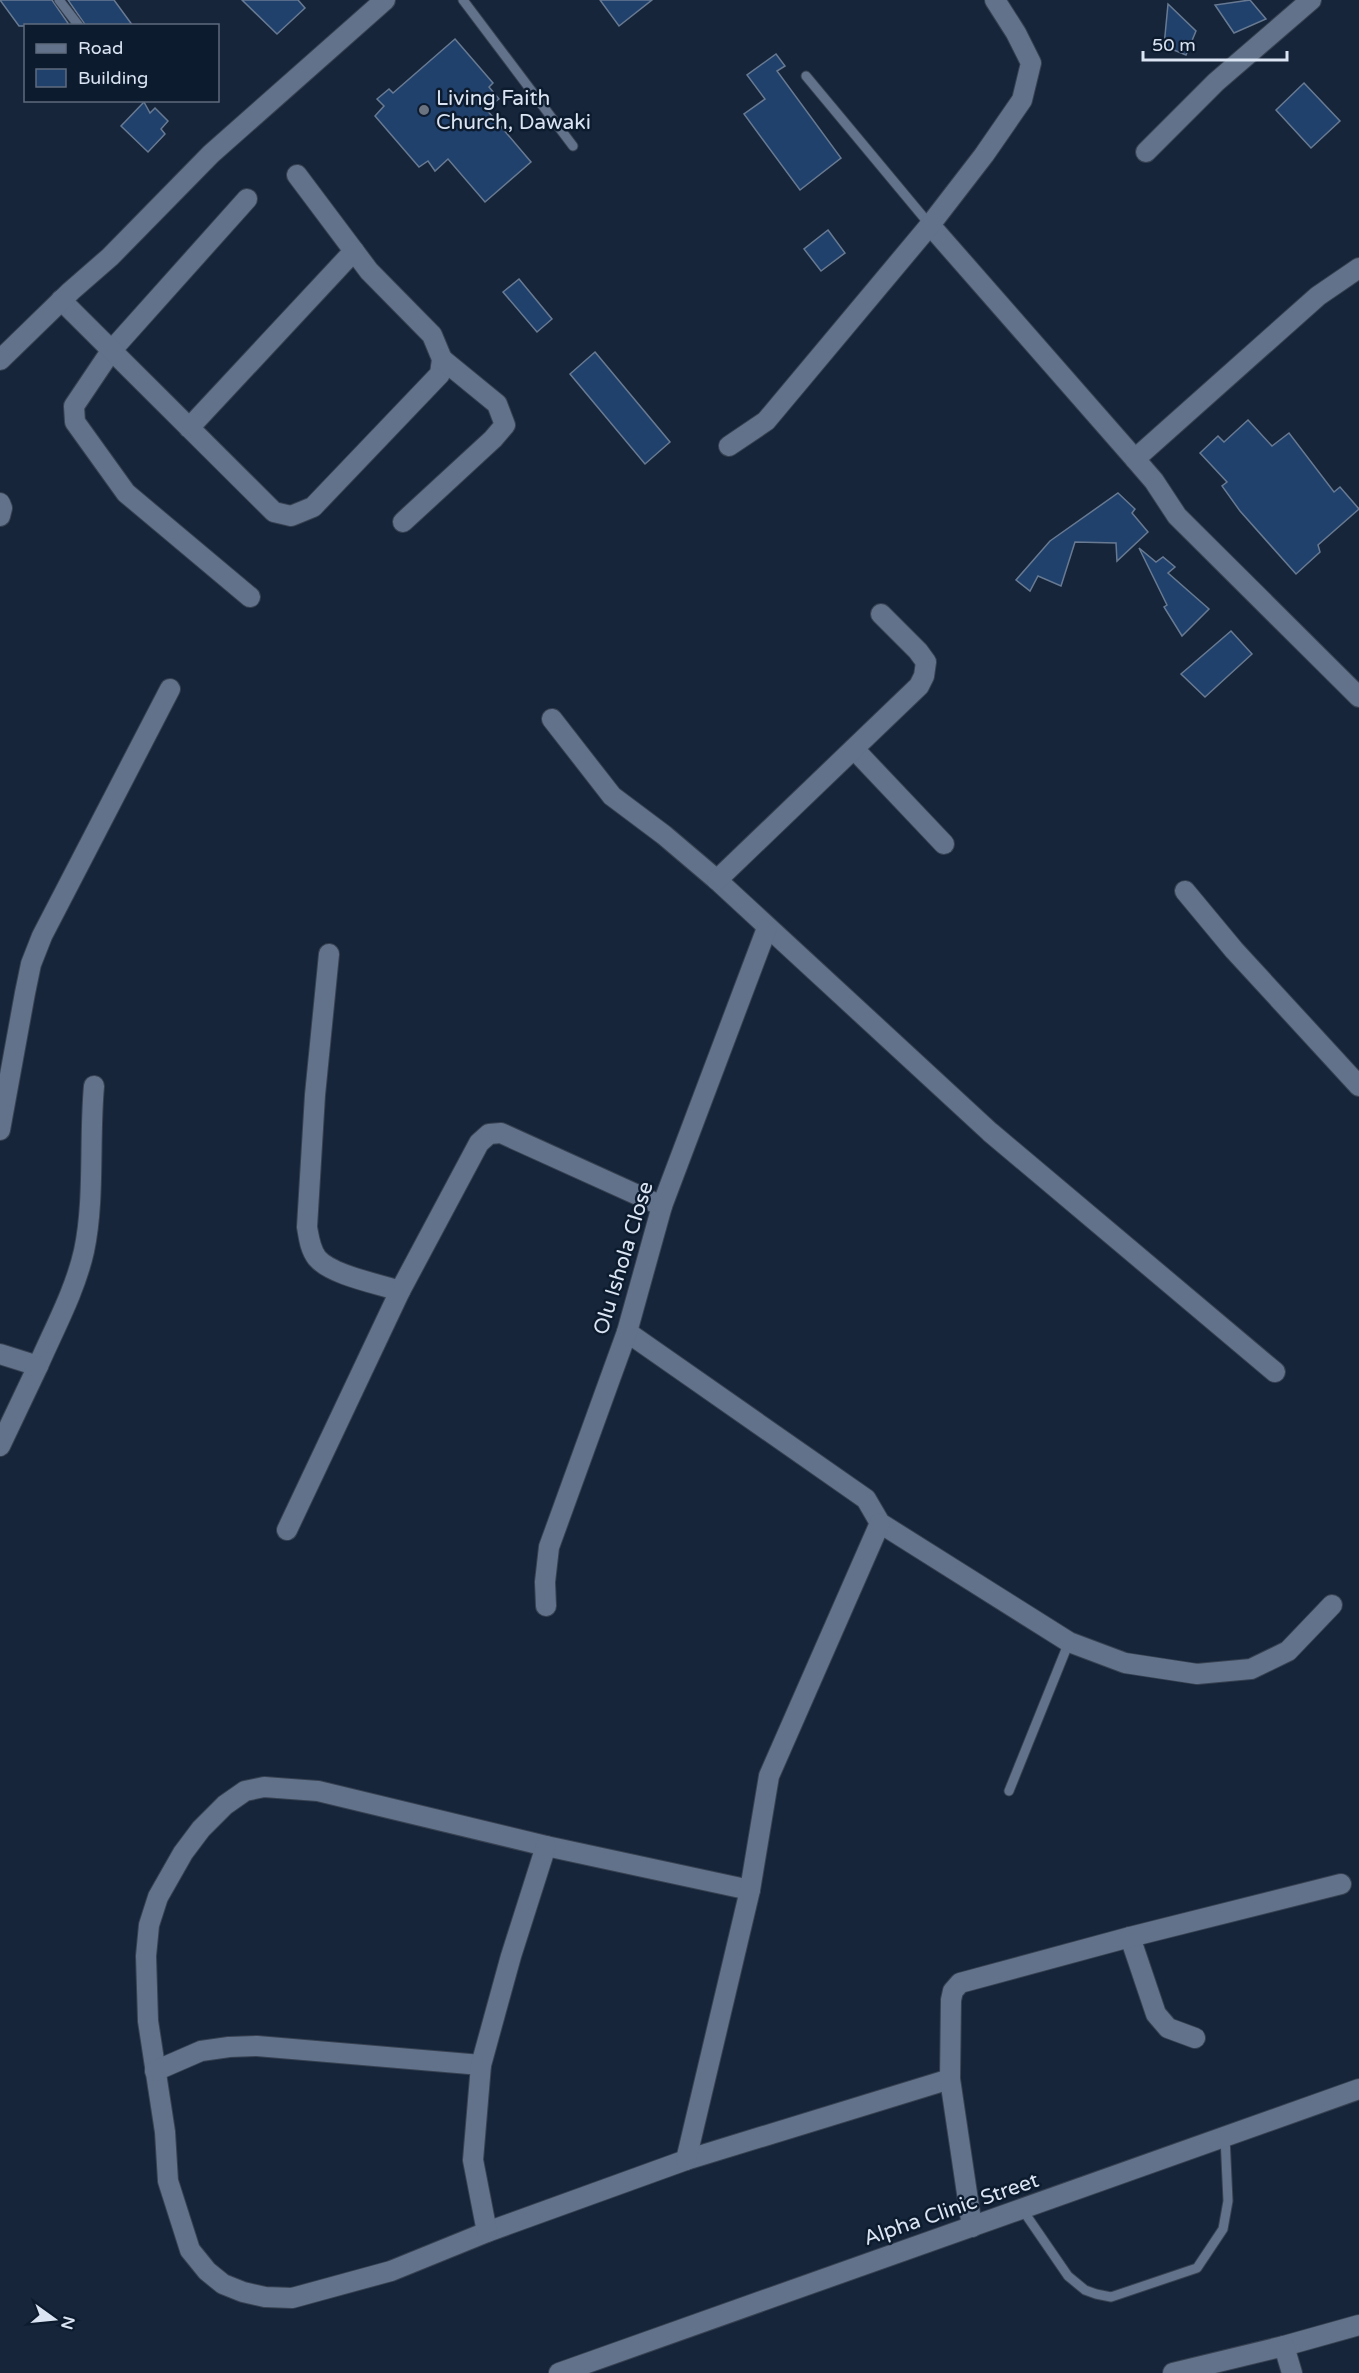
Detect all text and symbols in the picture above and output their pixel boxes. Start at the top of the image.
legend [24,24,219,102]
scale bar [1143,24,1287,62]
text: 50 m [1152,34,1196,56]
text: Road [78,37,123,59]
text: Building [78,67,148,89]
place label: Living Faith Church, Dawaki [436,86,591,135]
marker: Living Faith Church, Dawaki [417,103,431,117]
street label: Olu Ishola Close [588,1178,659,1338]
street label: Alpha Clinic Street [860,2168,1042,2251]
north arrow [24,2289,84,2349]
text: N [56,2314,79,2331]

